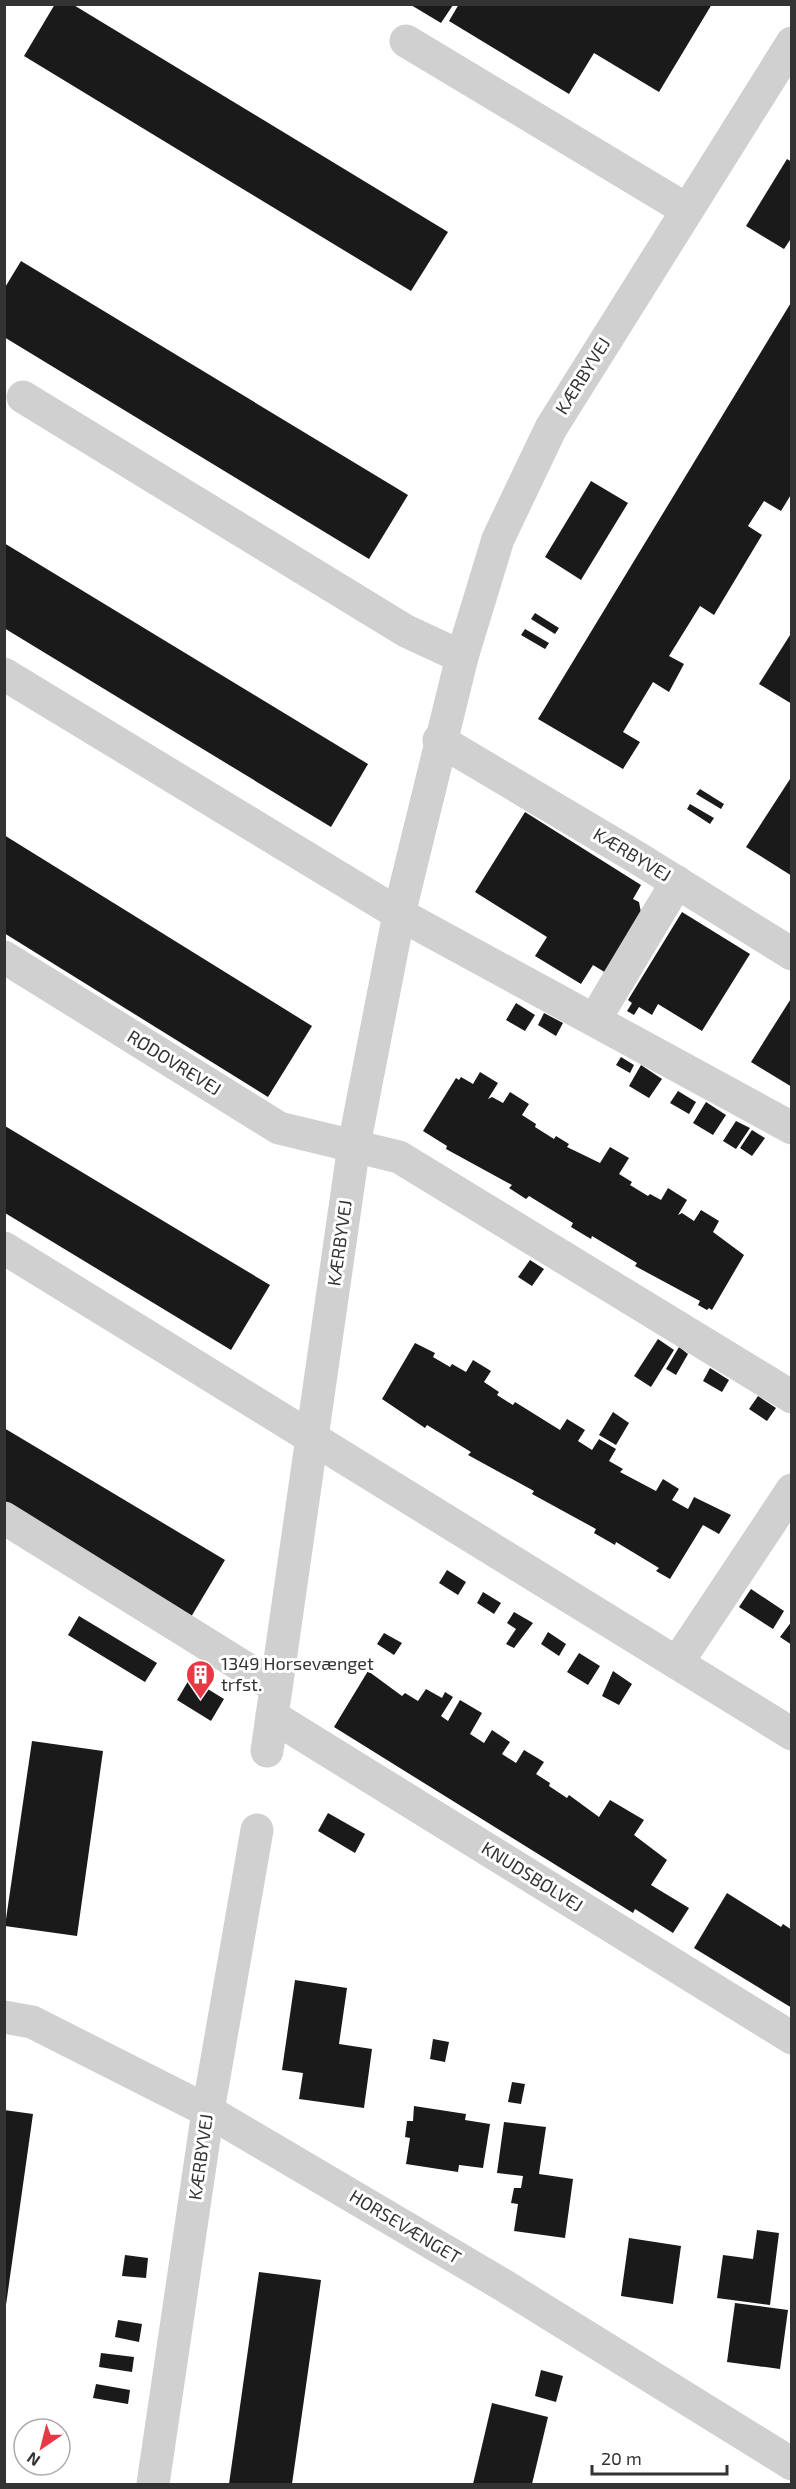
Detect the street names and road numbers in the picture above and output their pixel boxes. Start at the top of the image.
street label: KÆRBYVEJ [550,333,614,418]
street label: KÆRBYVEJ [590,822,675,886]
street label: RØDOVREVEJ [124,1025,225,1100]
street label: KÆRBYVEJ [322,1198,356,1287]
street label: KNUDSBØLVEJ [478,1836,587,1916]
street label: KÆRBYVEJ [183,2112,217,2201]
street label: HORSEVÆNGET [346,2184,466,2268]

